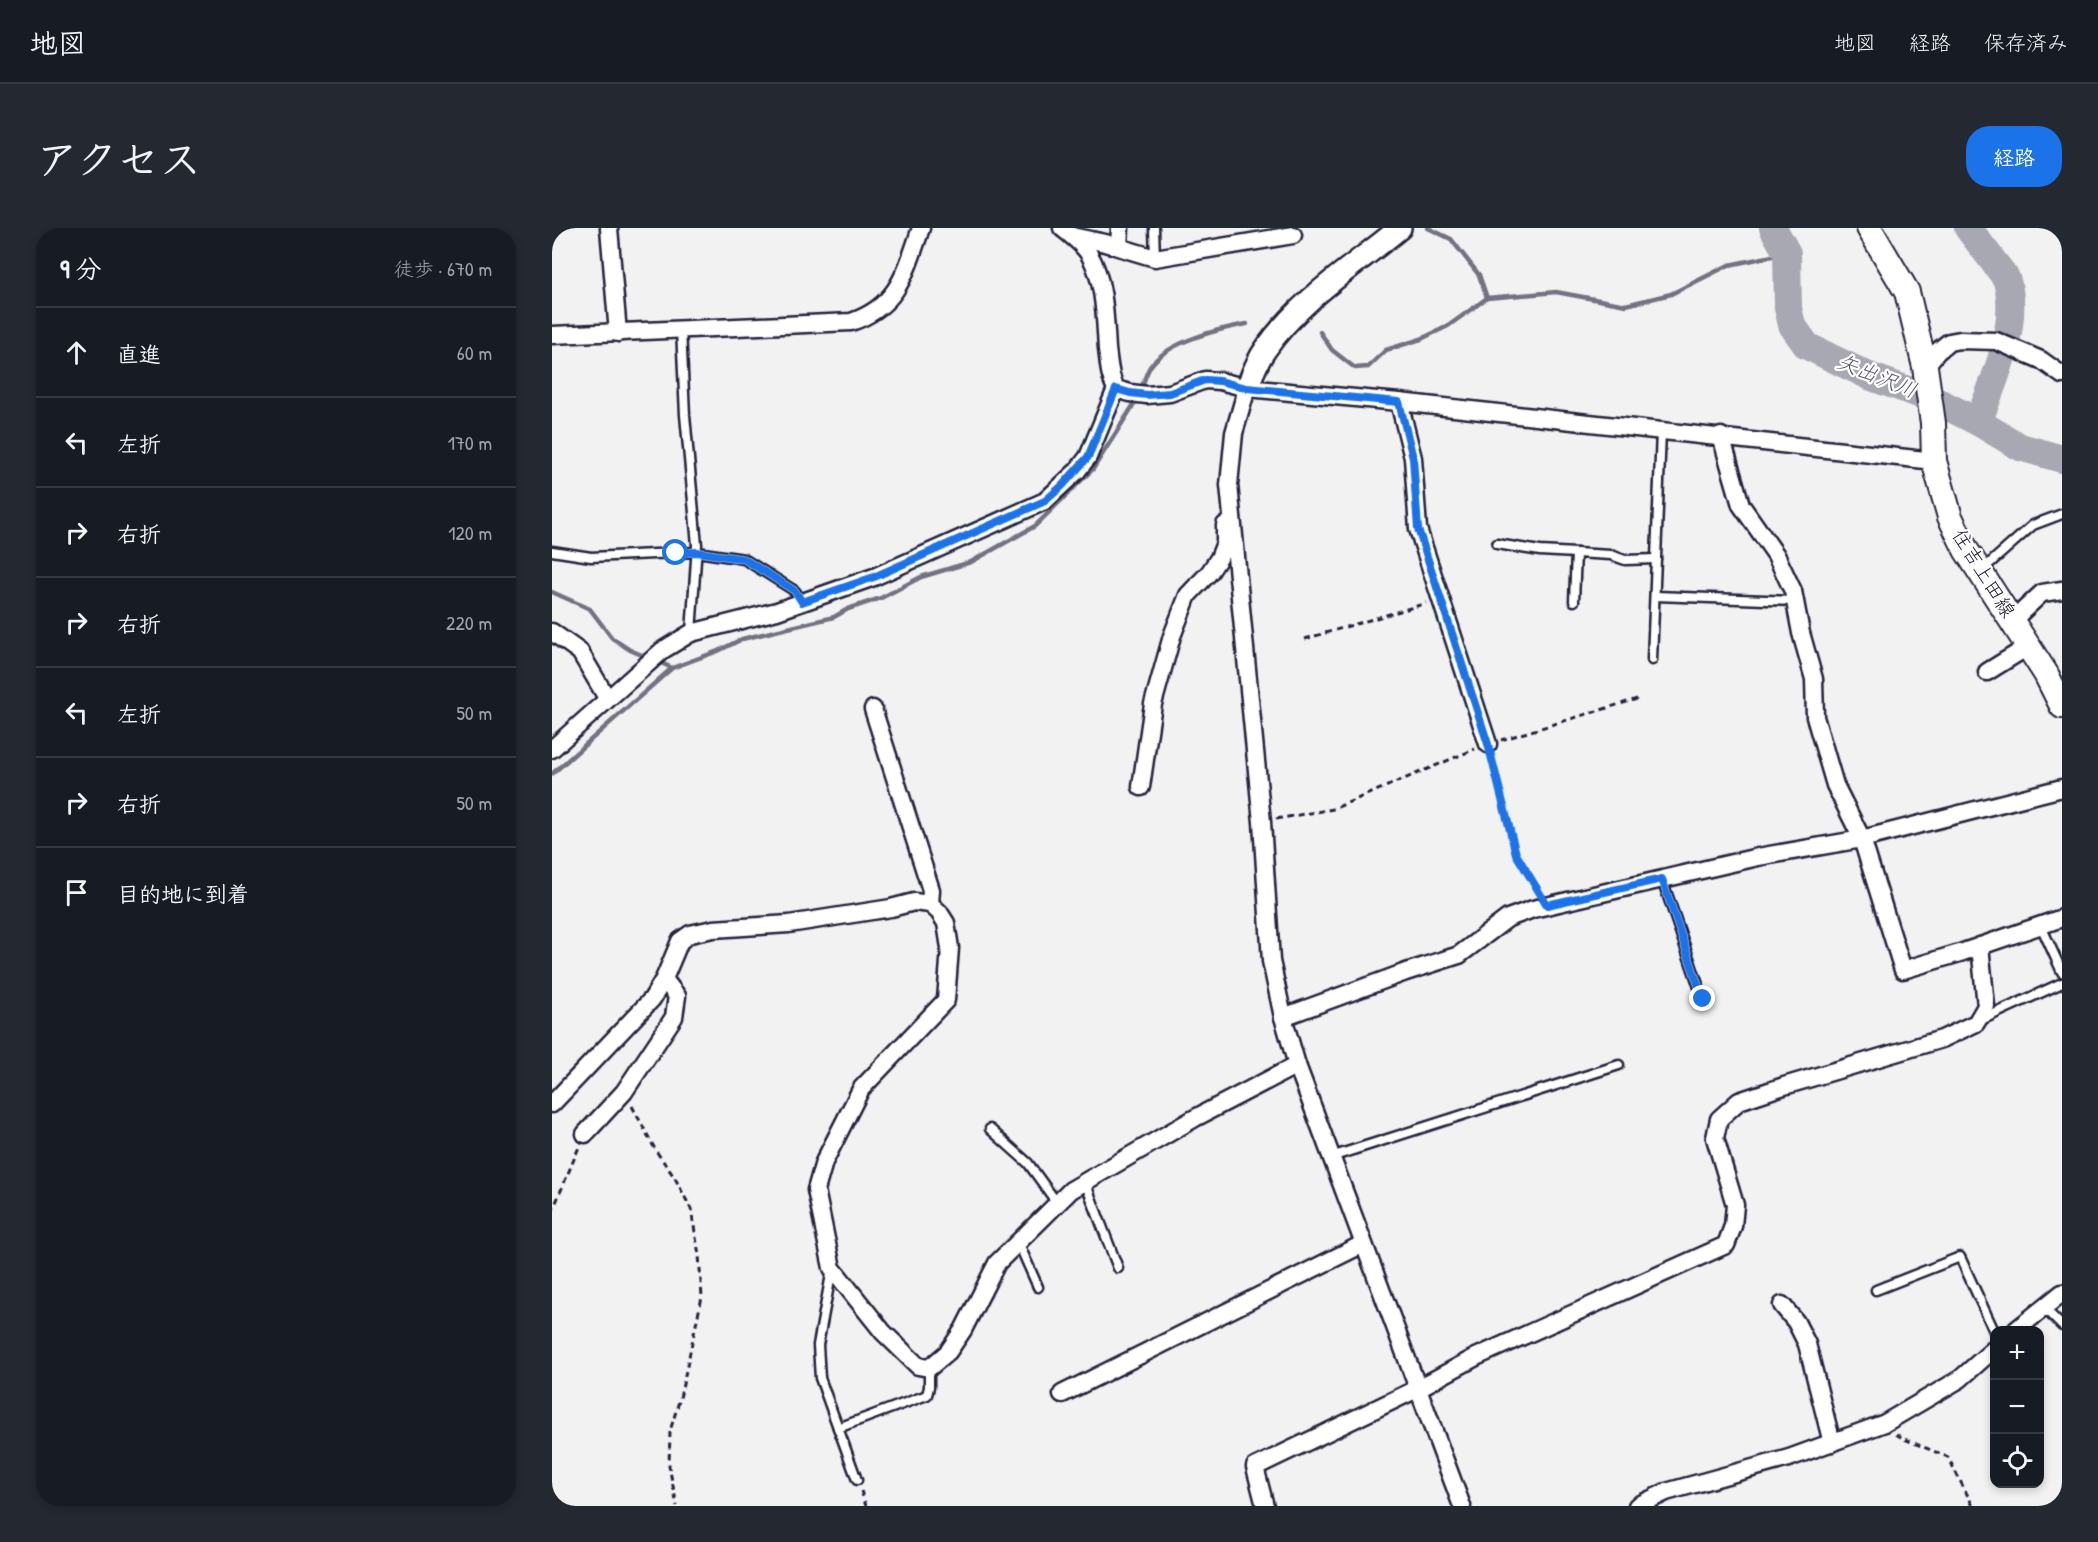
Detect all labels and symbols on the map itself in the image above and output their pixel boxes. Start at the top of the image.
water label: 矢出沢川 [1833,346,1922,405]
street label: 住吉上田線 [1946,523,2022,622]
route start [662,539,688,565]
route end [1689,985,1715,1011]

